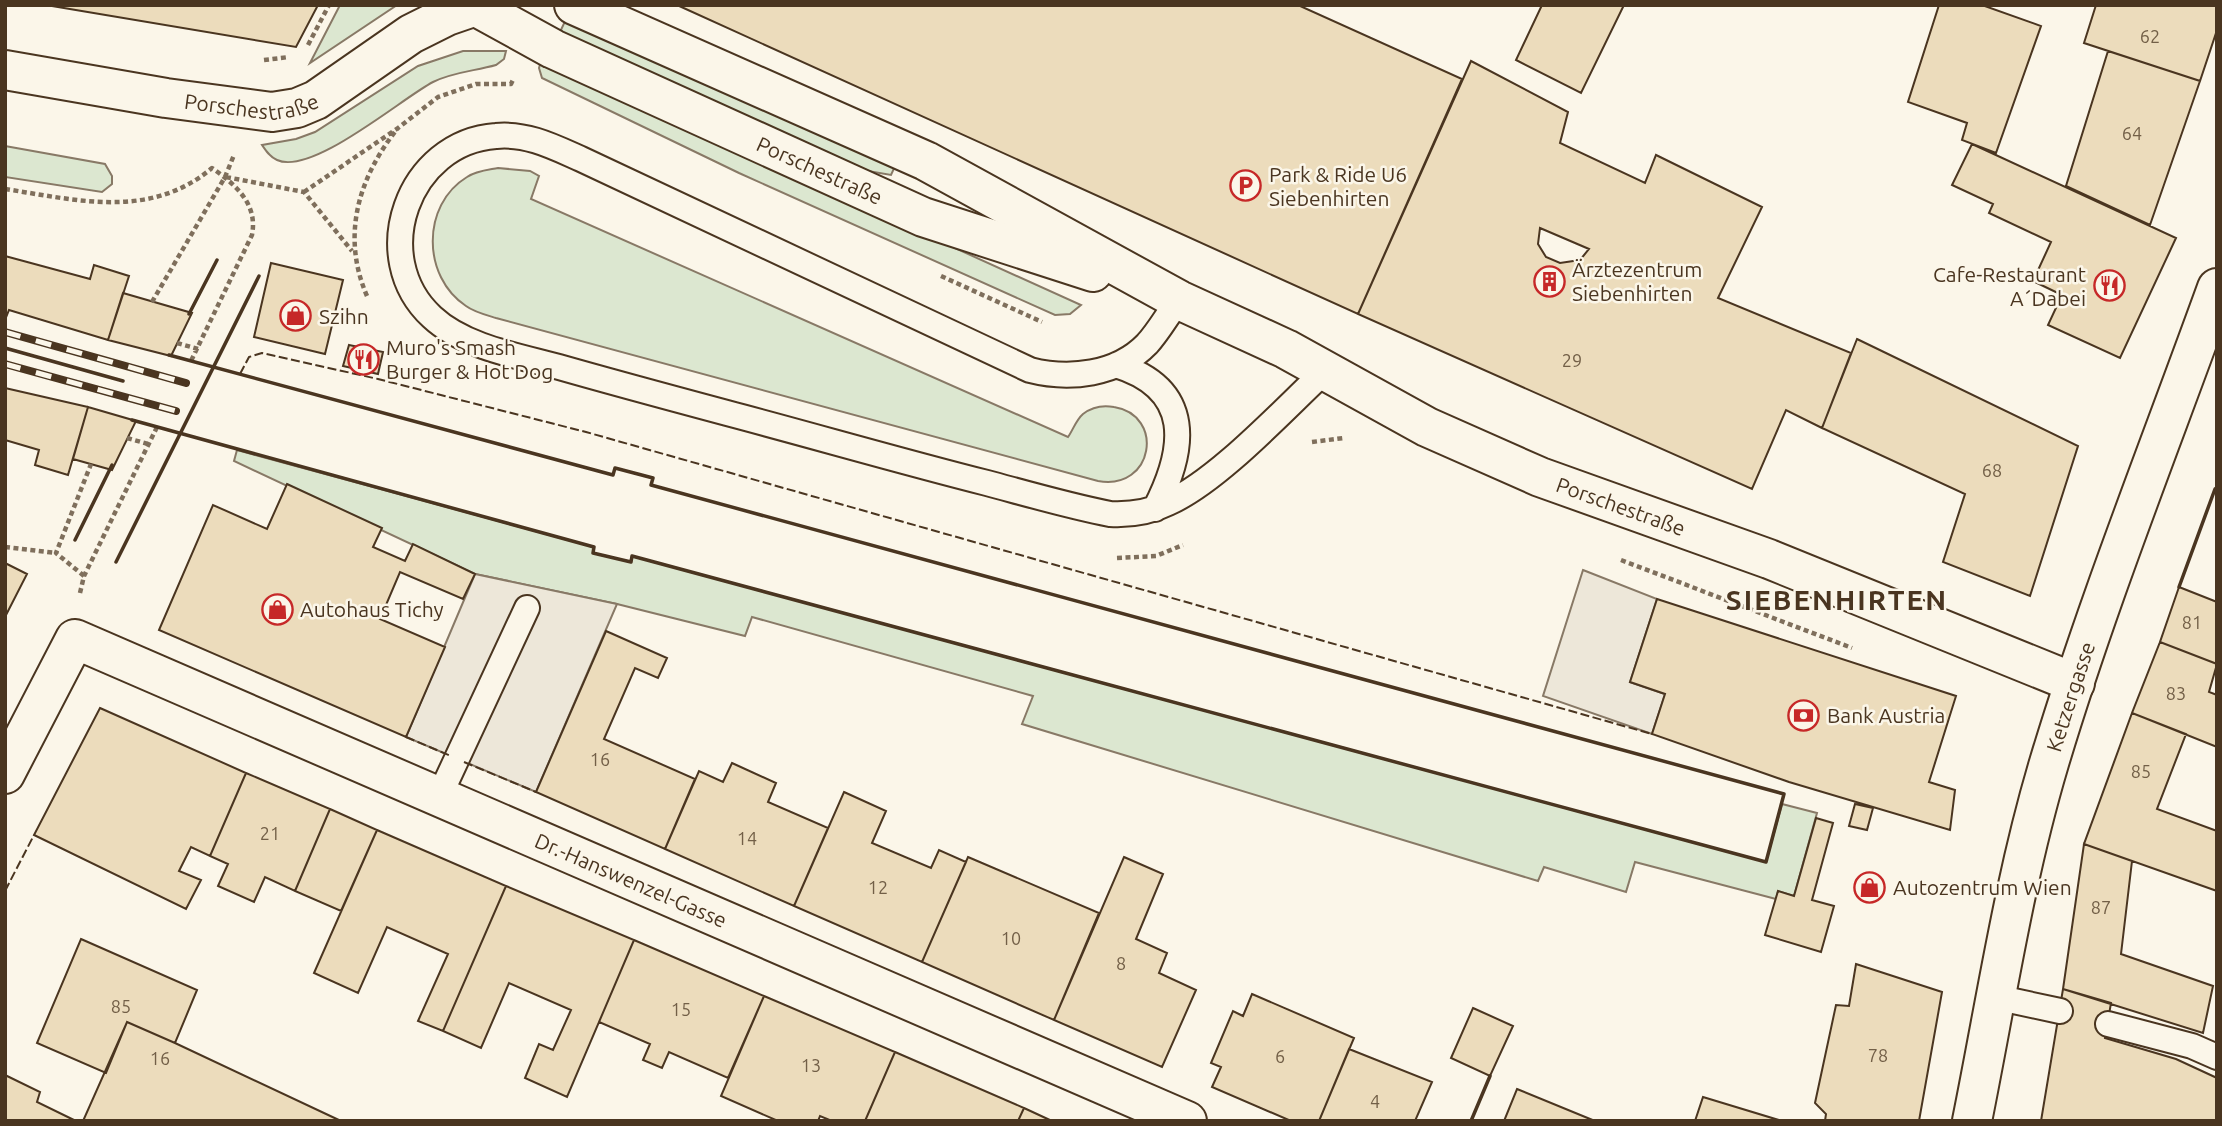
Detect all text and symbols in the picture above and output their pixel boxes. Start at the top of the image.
house number: 62 [2140,26,2160,46]
street label: Porschestraße [183,88,322,124]
house number: 64 [2122,123,2142,143]
street label: Porschestraße [753,131,886,209]
place label: Park & Ride U6 Siebenhirten [1269,162,1407,210]
parking icon: Park & Ride U6 Siebenhirten [1229,169,1263,203]
place label: Ärztezentrum Siebenhirten [1572,257,1702,305]
place label: Cafe-Restaurant A´Dabei [1933,262,2086,310]
building icon: Ärztezentrum Siebenhirten [1532,264,1566,298]
restaurant icon: Cafe-Restaurant A´Dabei [2092,269,2126,303]
shop icon: Szihn [279,299,313,333]
place label: Szihn [319,304,369,328]
place label: Muro's Smash Burger & Hot Dog [386,335,553,383]
restaurant icon: Muro's Smash Burger & Hot Dog [346,342,380,376]
house number: 29 [1562,350,1582,370]
house number: 68 [1982,460,2002,480]
street label: Porschestraße [1553,472,1689,540]
district label: SIEBENHIRTEN [1726,584,1948,615]
shop icon: Autohaus Tichy [260,592,294,626]
place label: Autohaus Tichy [300,597,444,621]
house number: 81 [2182,612,2202,632]
street label: Ketzergasse [2041,639,2099,754]
house number: 83 [2166,683,2186,703]
bank icon: Bank Austria [1787,698,1821,732]
place label: Bank Austria [1827,703,1945,727]
house number: 16 [590,749,610,769]
house number: 85 [2131,761,2151,781]
house number: 21 [260,823,280,843]
street label: Dr.-Hanswenzel-Gasse [531,828,731,932]
house number: 14 [737,828,757,848]
shop icon: Autozentrum Wien [1853,870,1887,904]
place label: Autozentrum Wien [1893,875,2072,899]
house number: 12 [868,877,888,897]
house number: 87 [2091,897,2111,917]
house number: 10 [1001,928,1021,948]
house number: 8 [1116,953,1126,973]
house number: 85 [111,996,131,1016]
house number: 15 [671,999,691,1019]
house number: 78 [1868,1045,1888,1065]
house number: 6 [1275,1046,1285,1066]
house number: 16 [150,1048,170,1068]
house number: 13 [801,1055,821,1075]
house number: 4 [1370,1091,1380,1111]

